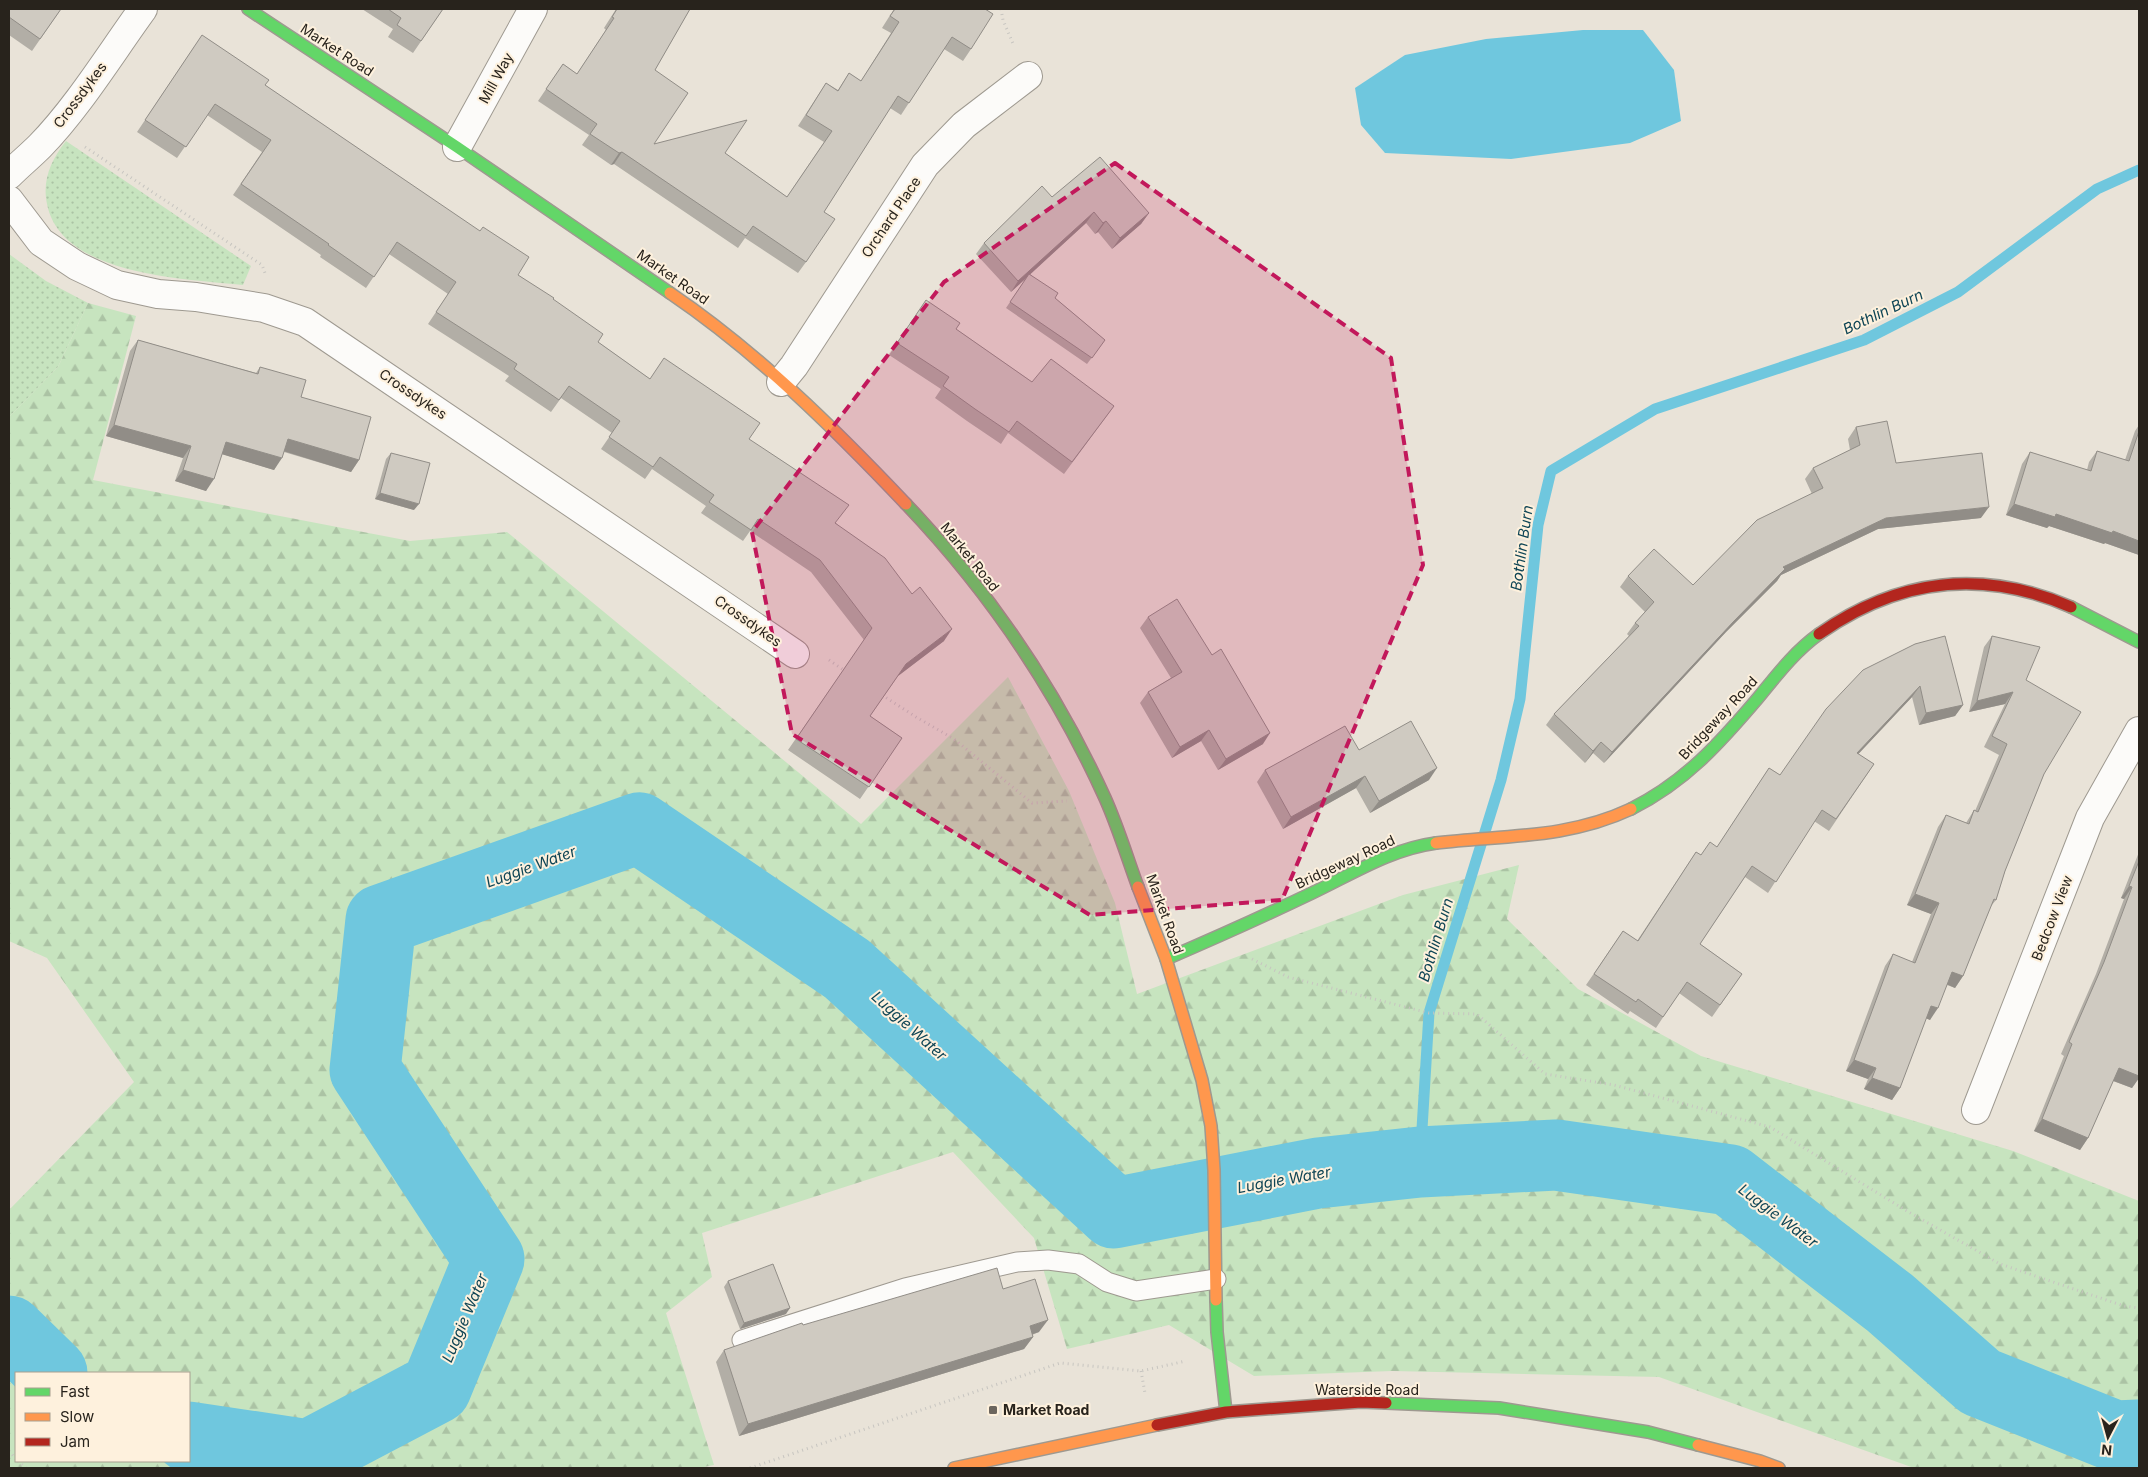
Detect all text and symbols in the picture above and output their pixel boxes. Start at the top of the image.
street label: Market Road [297,20,377,80]
street label: Mill Way [475,49,516,106]
street label: Crossdykes [49,58,110,131]
street label: Orchard Place [857,173,924,260]
street label: Market Road [634,246,712,308]
water label: Bothlin Burn [1840,285,1926,338]
street label: Crossdykes [376,365,450,422]
water label: Bothlin Burn [1506,504,1537,592]
street label: Market Road [937,519,1003,595]
street label: Crossdykes [711,591,785,650]
street label: Bridgeway Road [1675,672,1761,763]
street label: Bridgeway Road [1292,831,1397,892]
water label: Luggie Water [483,841,579,892]
street label: Market Road [1143,872,1188,956]
street label: Bedcow View [2027,873,2076,963]
water label: Bothlin Burn [1414,896,1457,984]
water label: Luggie Water [868,987,951,1065]
water label: Luggie Water [1236,1162,1332,1197]
water label: Luggie Water [1735,1180,1822,1252]
water label: Luggie Water [437,1270,492,1365]
legend [15,1372,190,1462]
street label: Waterside Road [1315,1381,1419,1398]
text: Fast [60,1382,90,1401]
place label: Market Road [1003,1401,1089,1418]
marker: Market Road [987,1404,999,1416]
text: Slow [60,1407,94,1426]
north arrow [2083,1412,2133,1462]
text: Jam [60,1432,90,1451]
text: N [2100,1441,2113,1459]

